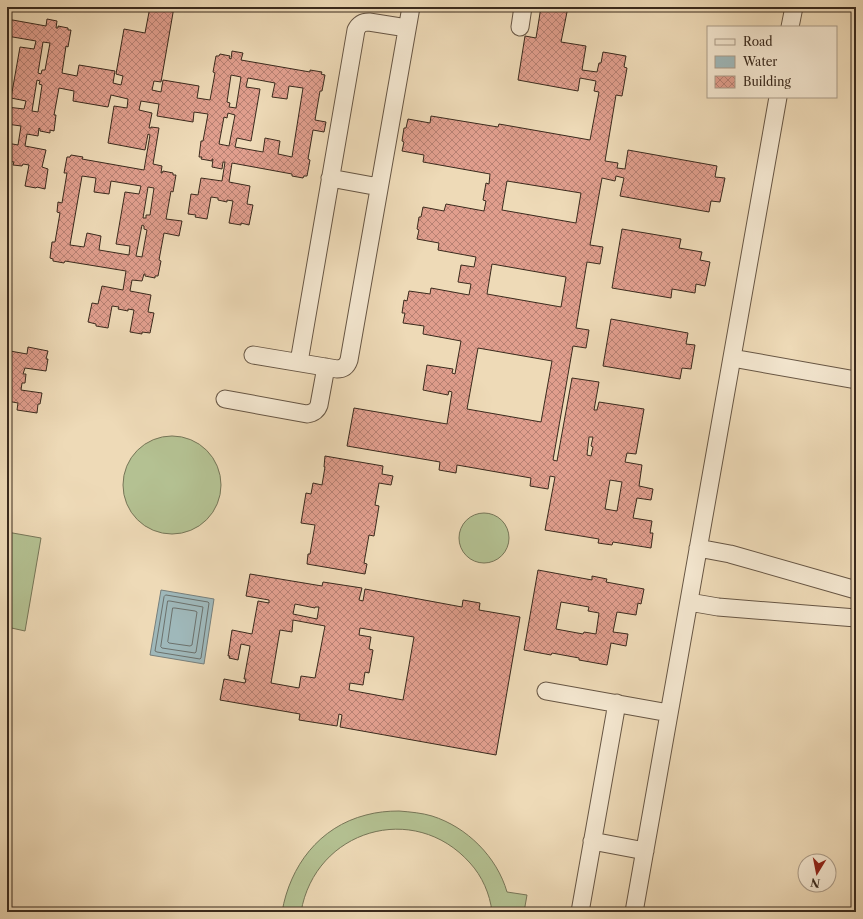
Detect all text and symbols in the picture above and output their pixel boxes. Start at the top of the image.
legend [707,26,837,98]
text: Road [743,34,773,49]
text: Water [742,54,777,69]
text: Building [743,74,791,89]
north arrow [797,853,837,893]
text: N [809,875,821,891]

